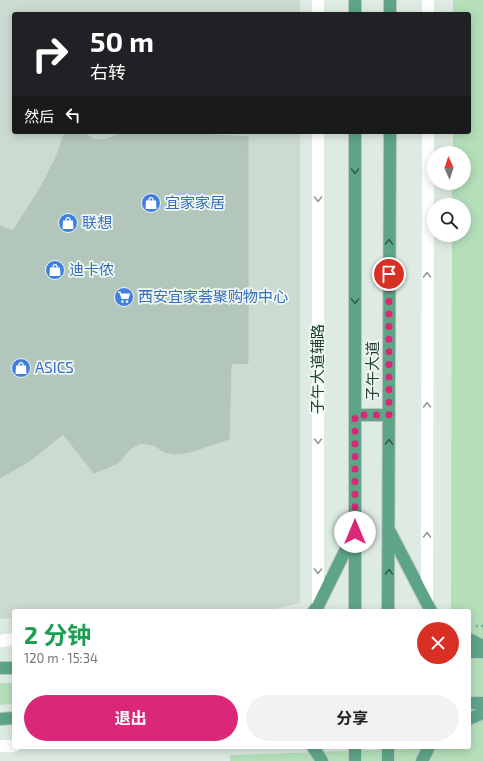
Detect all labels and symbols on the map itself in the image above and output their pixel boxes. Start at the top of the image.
north arrow [427,146,471,190]
one-way arrow [351,168,359,174]
shop icon: 宜家家居 [140,192,162,214]
place label: 宜家家居 [165,193,225,211]
one-way arrow [314,196,322,202]
shop icon: 联想 [57,212,79,234]
place label: 联想 [82,213,112,231]
one-way arrow [385,239,393,245]
pin [372,257,406,291]
shop icon: 迪卡侬 [44,259,66,281]
place label: 迪卡侬 [69,260,114,278]
one-way arrow [423,272,431,278]
supermarket icon: 西安宜家荟聚购物中心 [113,286,135,308]
place label: 西安宜家荟聚购物中心 [138,287,288,305]
one-way arrow [351,298,359,304]
street label: 子午大道辅路 [308,324,326,414]
street label: 子午大道 [363,341,381,401]
shop icon: ASICS [10,357,32,379]
place label: ASICS [35,358,74,376]
one-way arrow [423,402,431,408]
one-way arrow [314,438,322,444]
one-way arrow [385,439,393,445]
position arrow [334,511,376,553]
one-way arrow [423,532,431,538]
one-way arrow [314,568,322,574]
one-way arrow [384,569,393,575]

